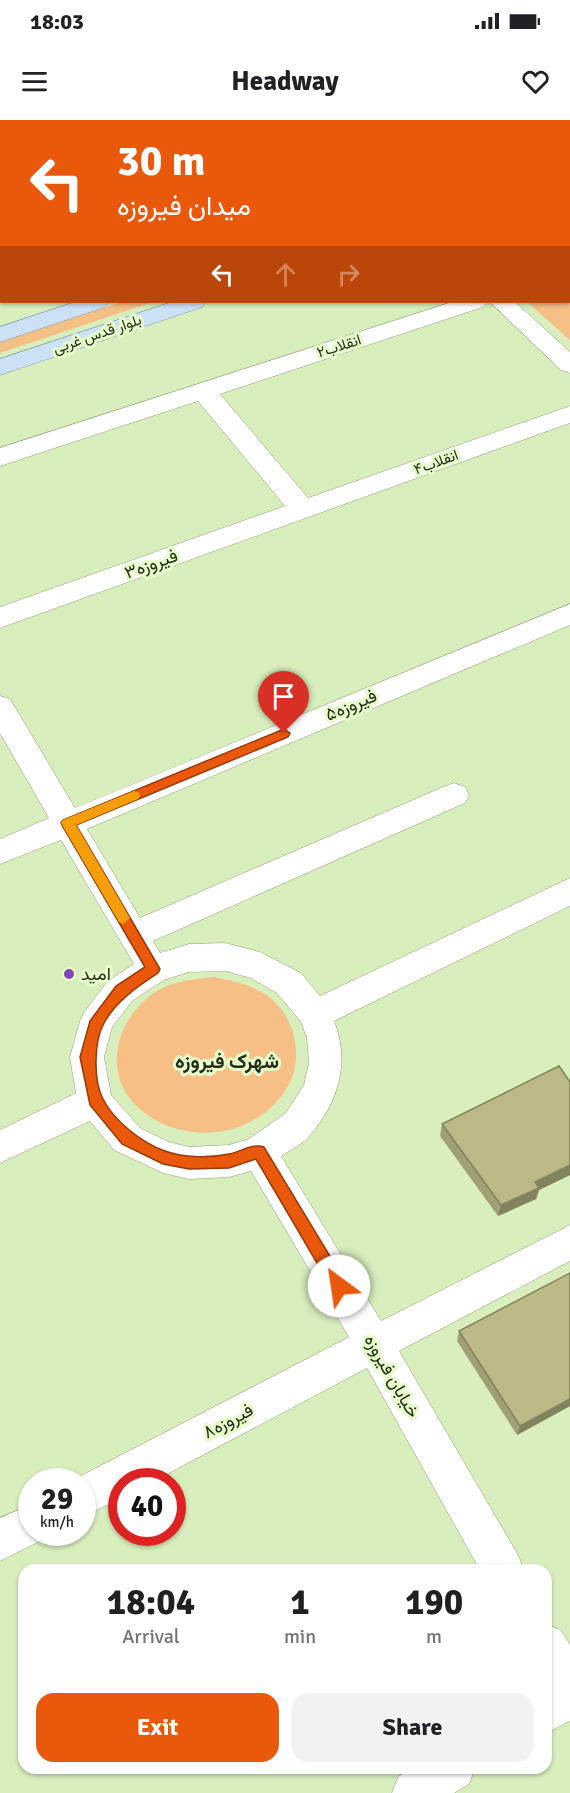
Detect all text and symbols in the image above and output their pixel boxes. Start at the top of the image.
text: 18:03 [30,8,84,35]
icon: menu [18,65,51,98]
text: Headway [231,65,339,98]
icon: heart [519,65,552,98]
text: 30 m [117,136,206,187]
icon: left [18,144,96,222]
text: میدان فیروزه [117,190,251,223]
icon: left [206,258,239,291]
icon: ahead [269,258,302,291]
icon: right [332,258,365,291]
street label: بلوار قدس غربی [50,310,144,359]
street label: انقلاب۲ [315,330,363,362]
street label: انقلاب۴ [411,446,461,478]
street label: فیروزه۳ [121,544,181,584]
pin [258,671,309,733]
icon: arrive [267,680,300,713]
street label: فیروزه۵ [322,684,380,726]
place label: امید [81,963,111,985]
marker: امید [62,967,76,981]
district label: شهرک فیروزه [175,1049,279,1074]
position arrow [307,1254,371,1318]
street label: خیابان فیروزه [359,1330,425,1422]
street label: فیروزه۸ [199,1399,257,1443]
speed limit sign: 40 [108,1468,186,1546]
text: 29 [41,1481,73,1518]
text: km/h [40,1513,74,1531]
text: 18:04 [107,1580,195,1625]
text: 1 [290,1580,310,1625]
text: 190 [405,1580,463,1625]
text: Arrival [122,1624,180,1649]
text: min [284,1624,316,1649]
text: m [426,1624,442,1649]
button: Exit [36,1693,279,1762]
button: Share [291,1693,534,1762]

